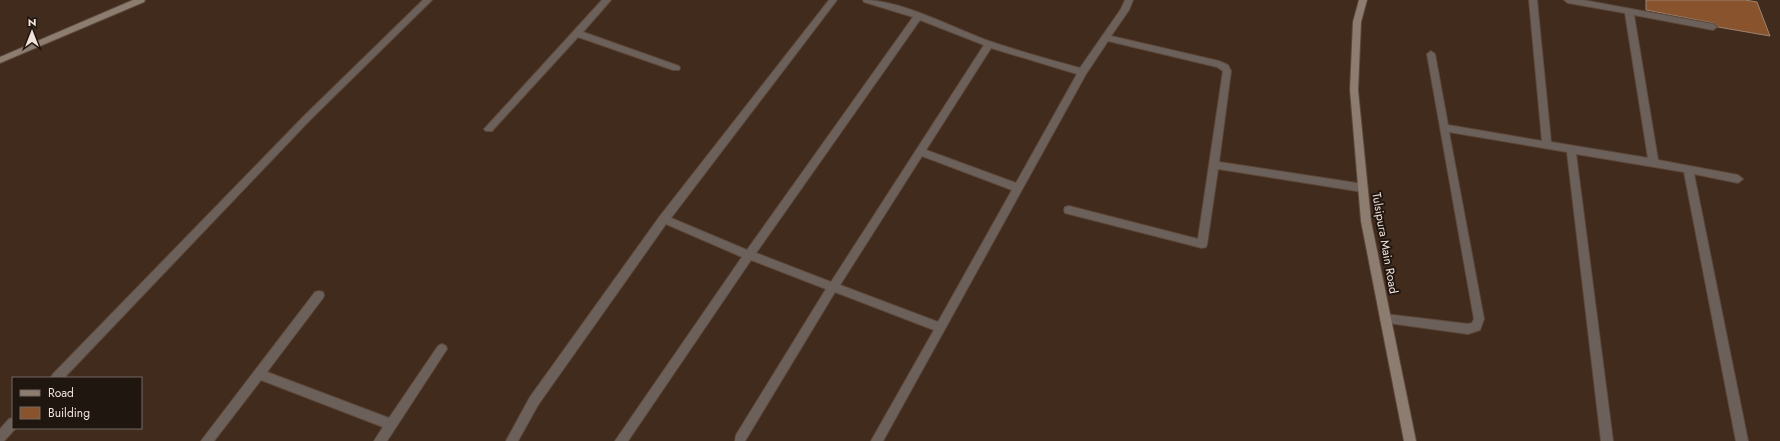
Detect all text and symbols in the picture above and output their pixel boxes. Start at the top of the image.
north arrow [12,12,52,52]
text: N [28,14,36,30]
street label: Tulsipura Main Road [1367,191,1403,295]
legend [12,377,142,429]
text: Road [48,384,74,402]
text: Building [48,404,90,422]

